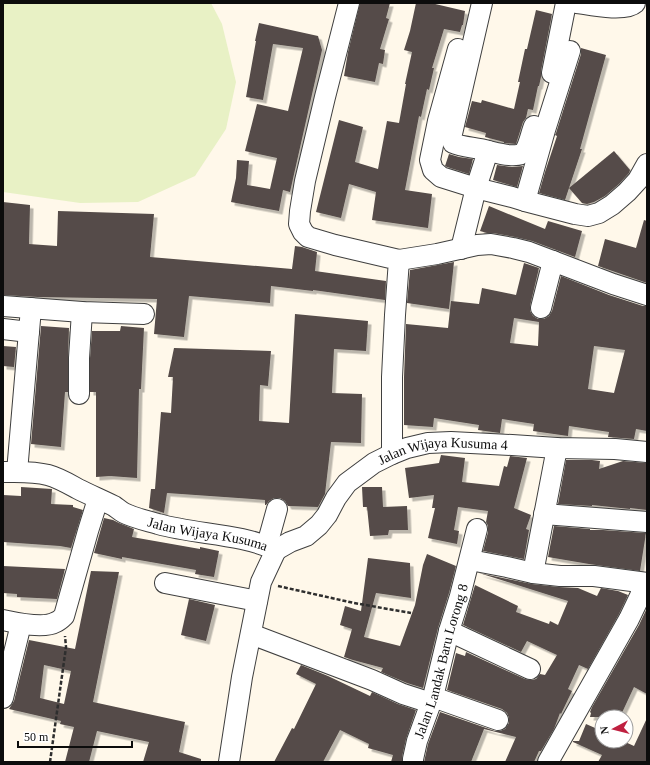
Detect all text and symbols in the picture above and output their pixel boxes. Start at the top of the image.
street label: Jalan Wijaya Kusuma 4 [376,435,508,468]
street label: Jalan Wijaya Kusuma [146,514,270,554]
street label: Jalan Landak Baru Lorong 8 [412,582,471,741]
north arrow [594,709,634,749]
scale bar [18,723,132,749]
text: N [598,725,611,735]
text: 50 m [24,730,49,744]

